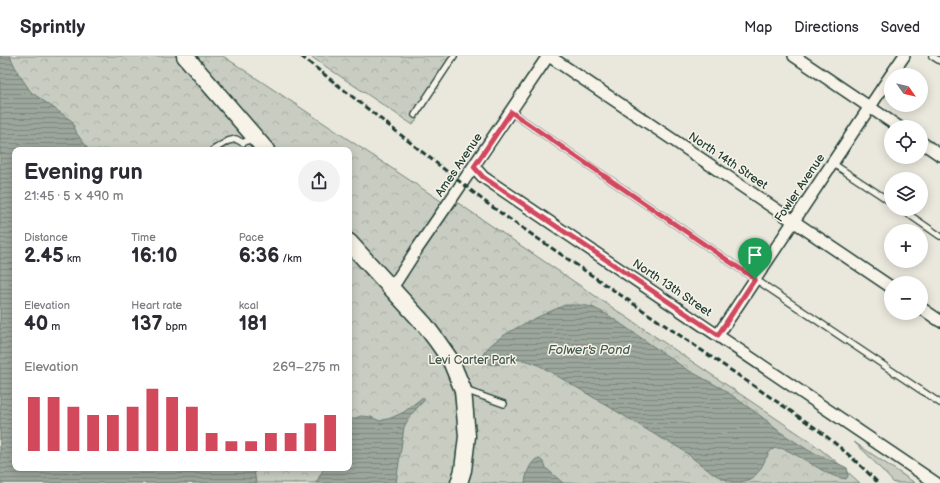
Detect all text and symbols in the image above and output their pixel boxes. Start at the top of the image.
text: Sprintly [20,16,85,39]
text: Map [744,19,772,36]
text: Directions [794,19,859,36]
text: Saved [881,19,920,36]
north arrow [884,68,928,112]
map controls [884,68,928,320]
button: locate [884,120,928,164]
street label: North 14th Street [686,129,771,193]
street label: Ames Avenue [432,130,486,200]
street label: Fowler Avenue [772,151,828,225]
text: Evening run [24,159,143,186]
button: share [298,160,340,202]
button: layers [884,172,928,216]
text: 21:45 · 5 × 490 m [24,188,123,204]
button: + [884,224,928,268]
text: Distance [24,231,68,244]
text: Time [131,231,156,244]
text: Pace [239,231,264,244]
pin [738,238,772,279]
text: 2.45 [24,244,64,268]
text: 16:10 [131,244,178,268]
text: 6:36 [239,244,279,268]
icon: arrive [744,244,766,266]
text: km [64,252,81,265]
text: /km [279,252,302,265]
street label: North 13th Street [630,256,715,320]
button: − [884,276,928,320]
text: Elevation [24,299,70,312]
text: Heart rate [131,299,182,312]
text: kcal [239,299,258,312]
text: 40 [24,312,48,336]
text: 137 [131,312,162,336]
text: 181 [239,312,268,336]
text: m [48,320,60,333]
text: bpm [162,320,187,333]
water label: Folwer's Pond [548,342,630,358]
park label: Levi Carter Park [428,353,516,368]
text: Elevation [24,359,78,375]
text: 269–275 m [273,359,340,375]

